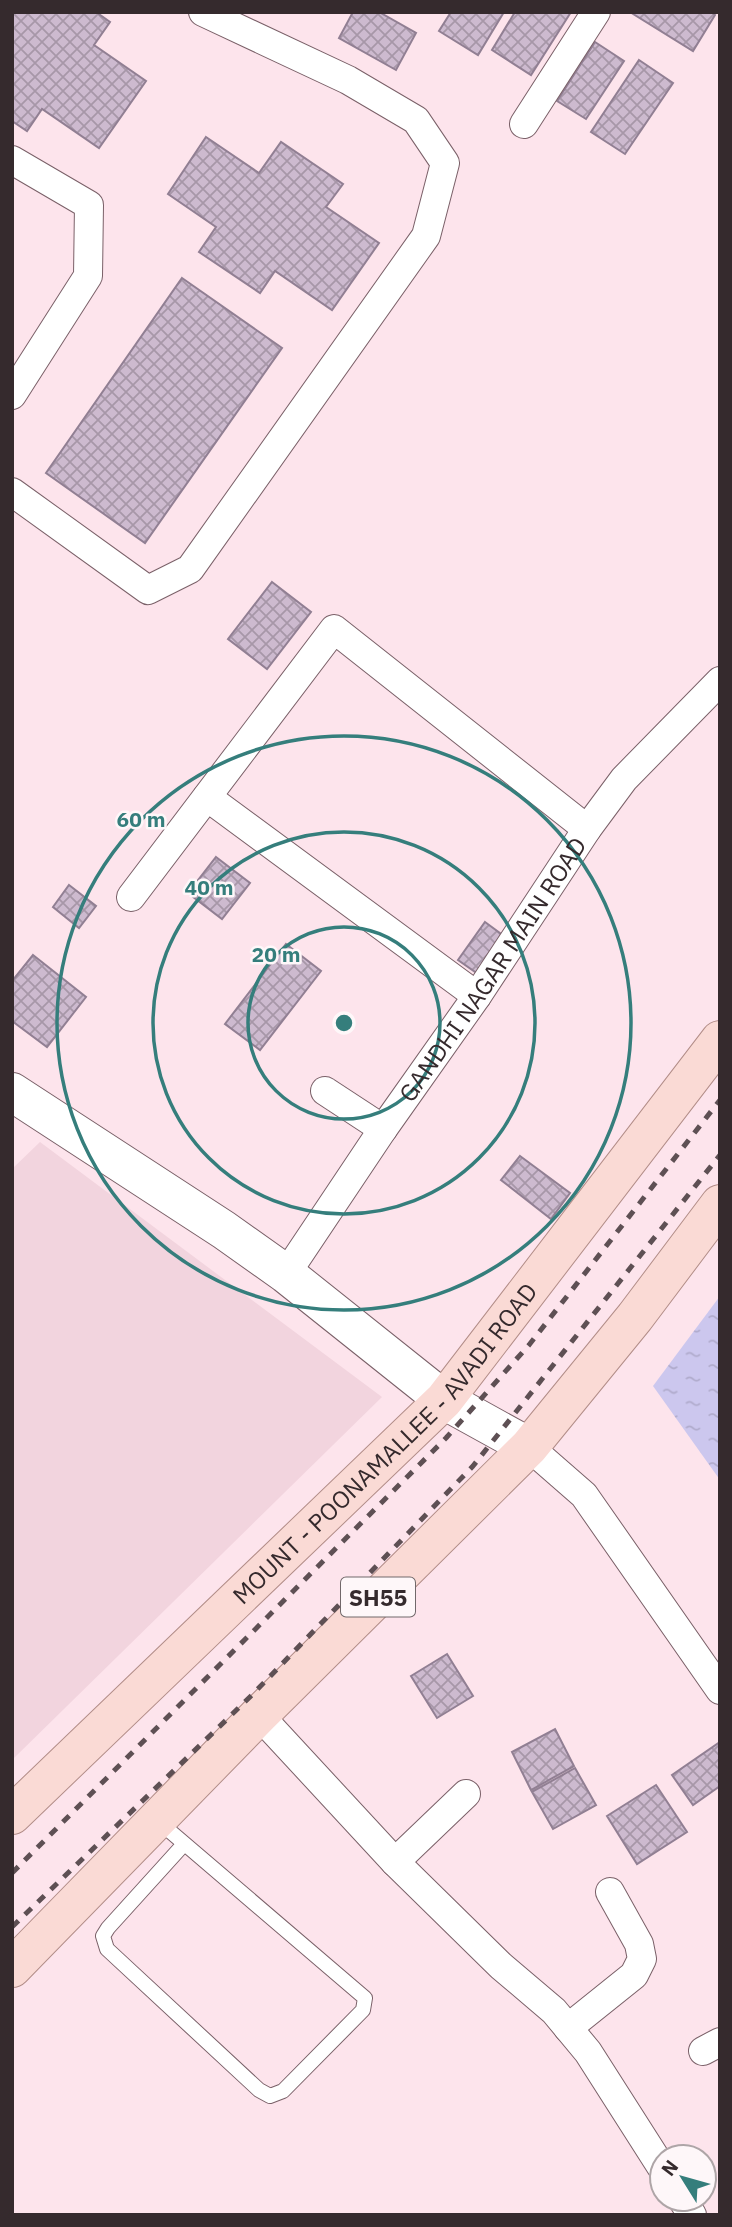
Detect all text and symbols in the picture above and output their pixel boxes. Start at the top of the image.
text: 60 m [117,805,165,833]
street label: GANDHI NAGAR MAIN ROAD [391,831,593,1108]
text: 40 m [185,873,233,901]
text: 20 m [252,940,300,968]
centre of rings [332,1011,356,1035]
street label: MOUNT - POONAMALLEE - AVADI ROAD [225,1276,544,1611]
road number: SH55 [341,1578,415,1616]
north arrow [648,2143,718,2213]
text: N [656,2155,683,2180]

